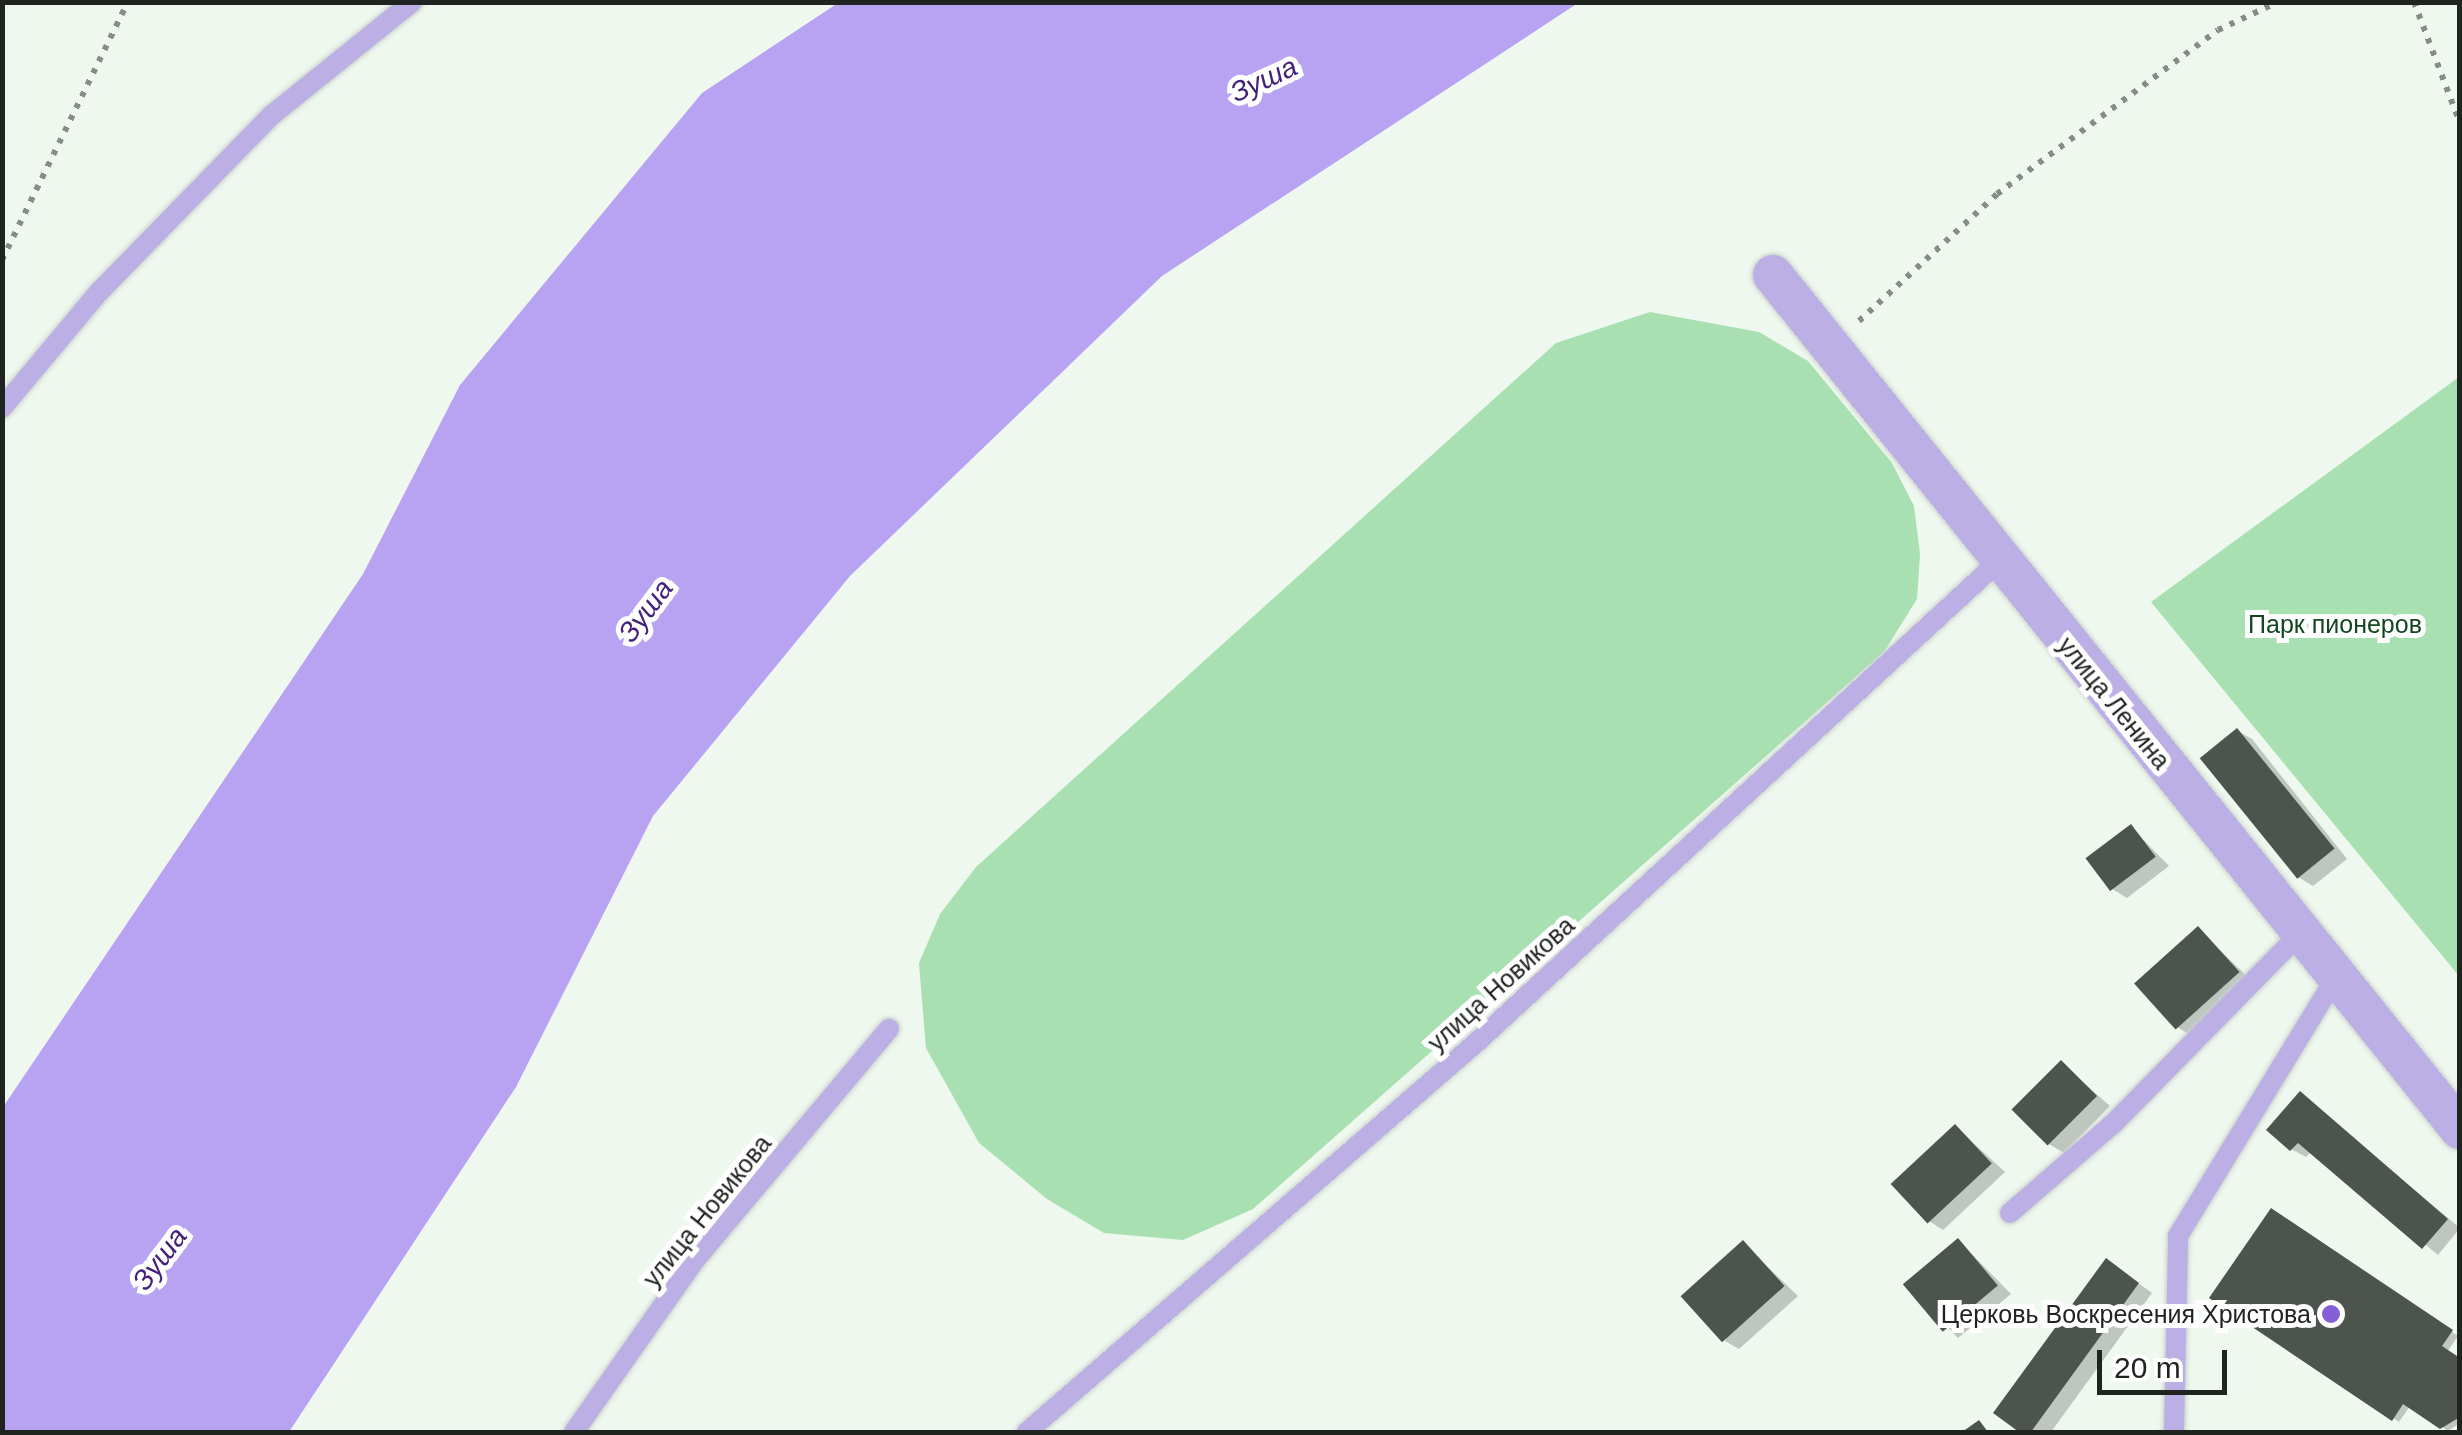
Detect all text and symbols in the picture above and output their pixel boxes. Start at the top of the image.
water label: Зуша [1225,50,1303,110]
water label: Зуша [612,573,680,649]
park label: Парк пионеров [2248,609,2422,639]
street label: улица Ленина [2052,631,2176,775]
street label: улица Новикова [1422,910,1580,1058]
street label: улица Новикова [637,1129,777,1293]
water label: Зуша [126,1221,194,1297]
place label: Церковь Воскресения Христова [1941,1299,2311,1329]
marker: Церковь Воскресения Христова [2320,1303,2342,1325]
scale bar [2102,1330,2232,1392]
text: 20 m [2114,1351,2181,1384]

